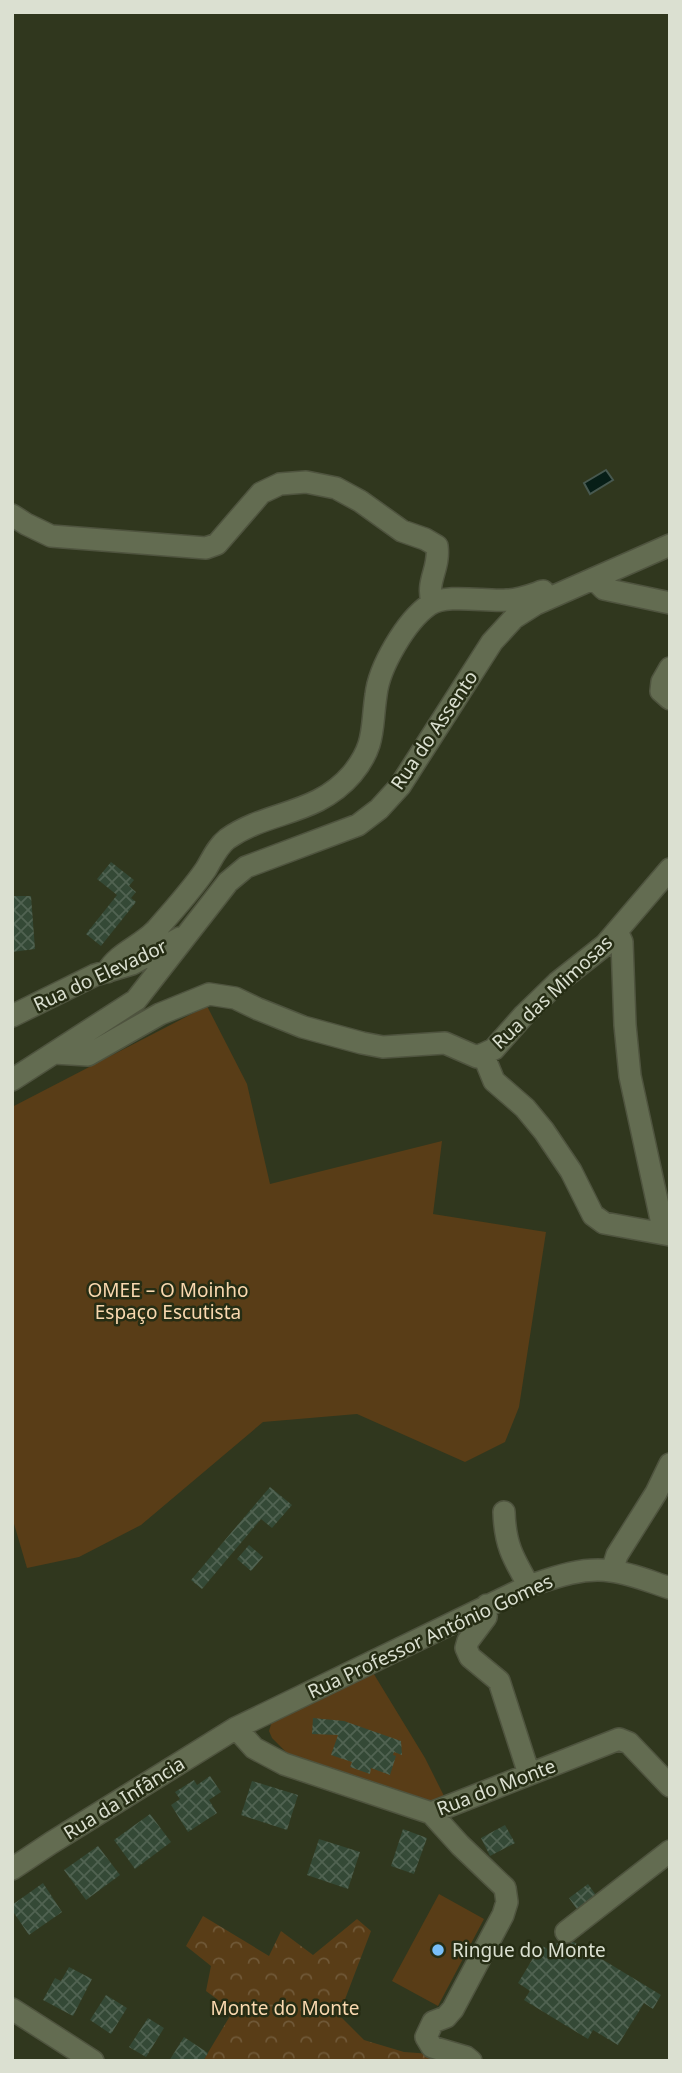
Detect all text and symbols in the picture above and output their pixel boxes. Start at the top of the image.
street label: Rua do Assento [385,665,483,795]
street label: Rua das Mimosas [486,929,618,1055]
street label: Rua do Elevador [29,933,171,1017]
park label: OMEE – O Moinho Espaço Escutista [88,1277,248,1325]
street label: Rua Professor António Gomes [303,1568,557,1704]
street label: Rua da Infância [58,1750,190,1846]
street label: Rua do Monte [433,1752,559,1822]
place label: Ringue do Monte [452,1937,606,1963]
marker: Ringue do Monte [430,1942,446,1958]
park label: Monte do Monte [210,1995,360,2021]

